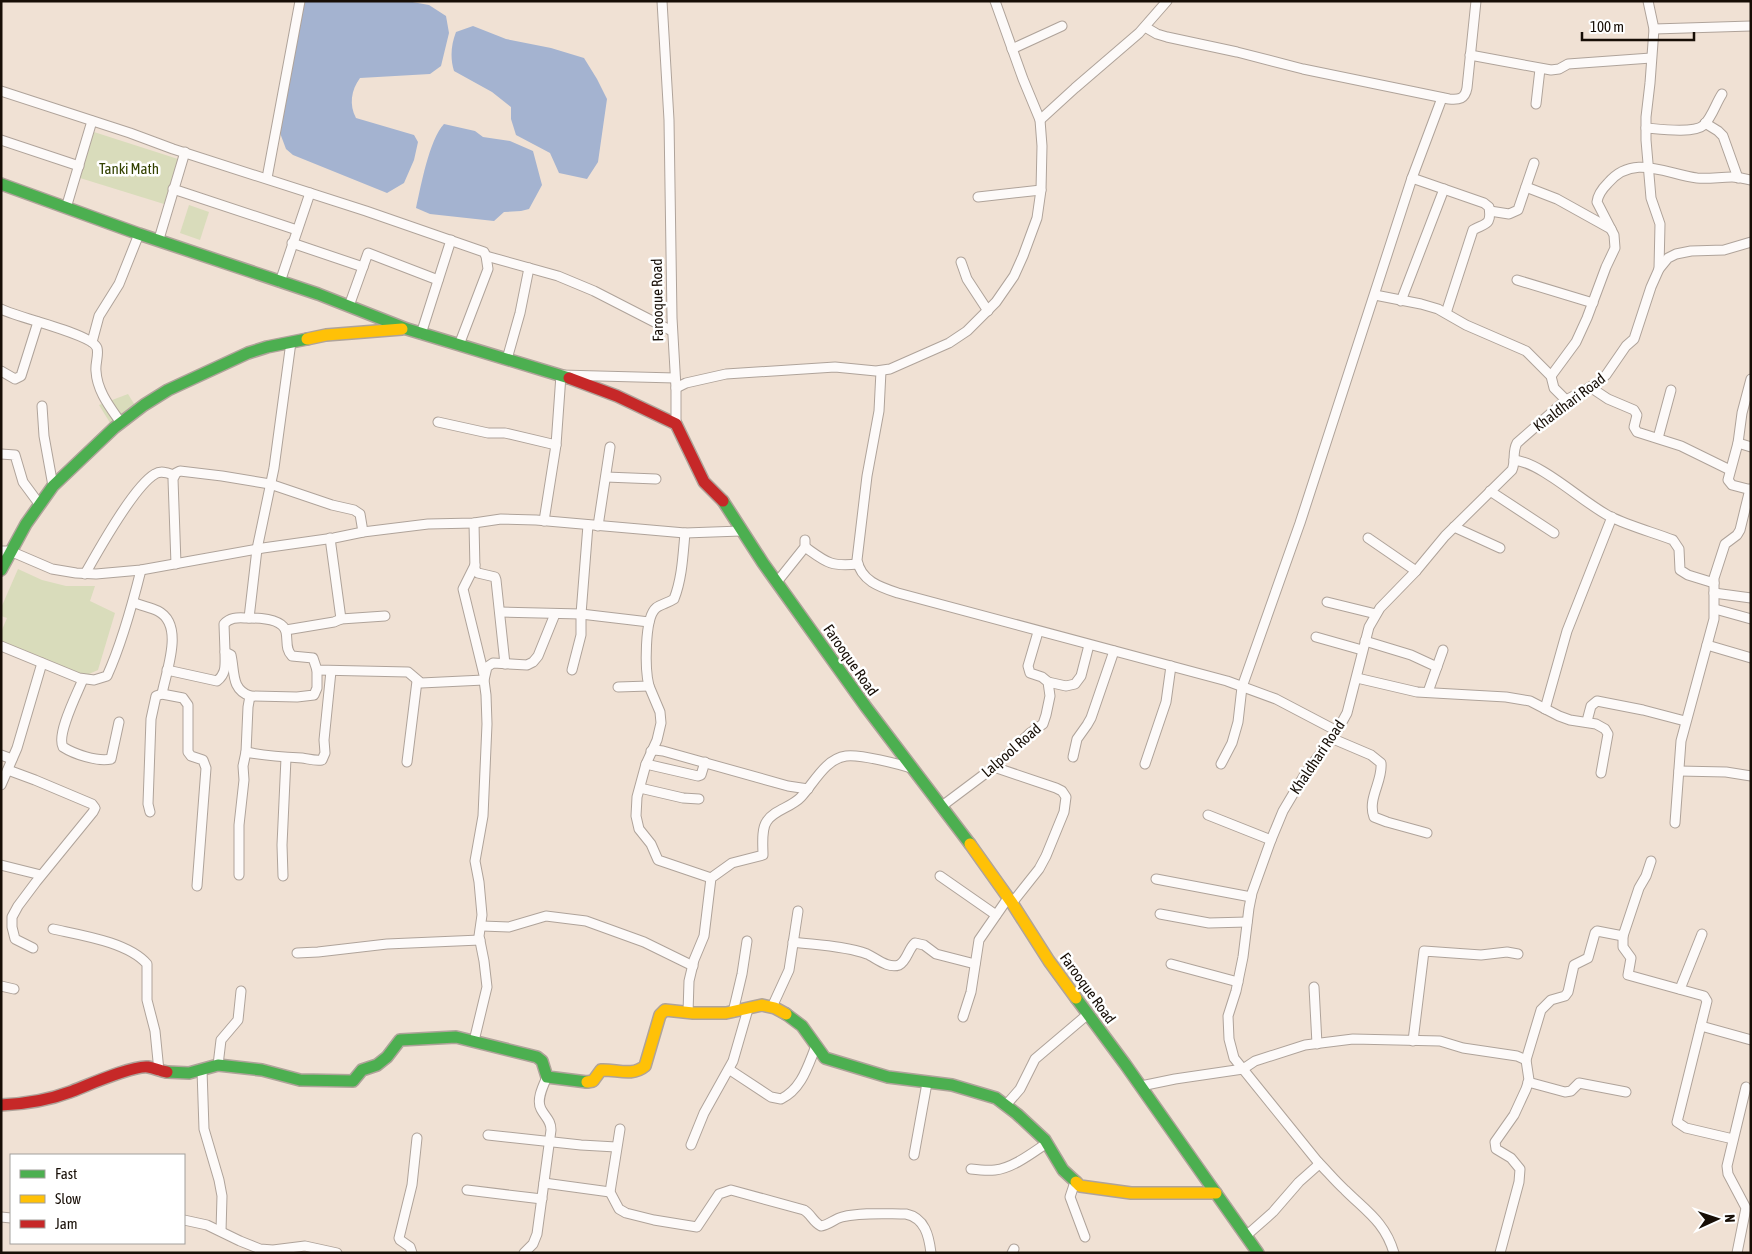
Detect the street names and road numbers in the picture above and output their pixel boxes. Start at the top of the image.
street label: Farooque Road [648,258,666,342]
street label: Khaldhari Road [1530,370,1608,434]
street label: Farooque Road [820,621,882,699]
street label: Khaldhari Road [1286,717,1348,797]
street label: Lalpool Road [978,720,1044,780]
street label: Farooque Road [1057,949,1119,1027]

